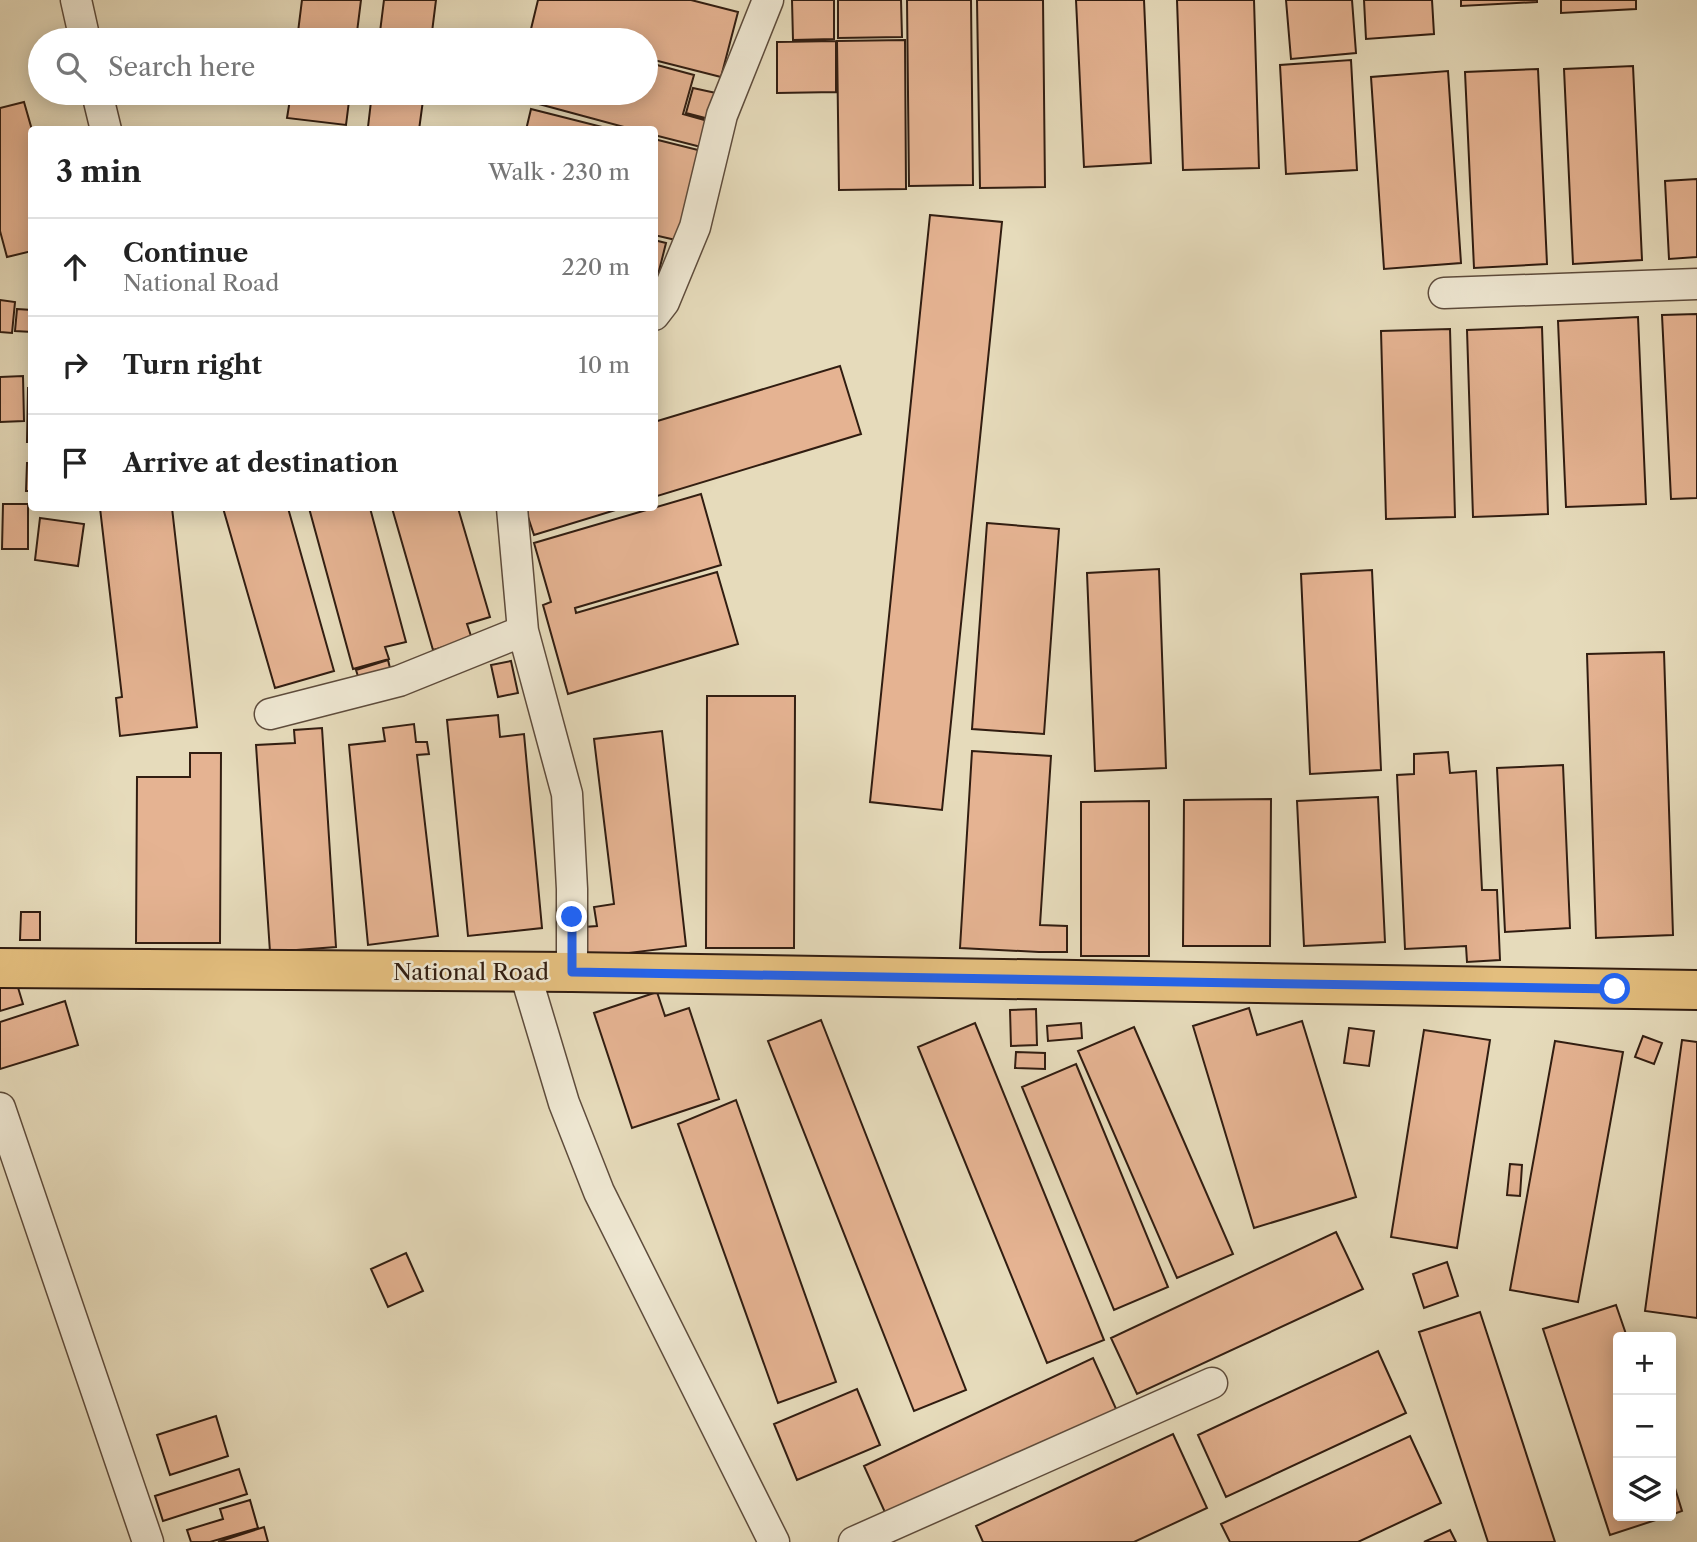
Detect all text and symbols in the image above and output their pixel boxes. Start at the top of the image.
search box [28,28,658,105]
icon: search [52,48,90,86]
text: Search here [108,51,255,83]
text: 3 min [56,153,142,190]
text: Walk · 230 m [488,158,630,186]
text: Continue [123,237,248,269]
icon: ahead [56,248,94,286]
text: 220 m [561,253,630,281]
text: National Road [123,269,279,297]
icon: right [56,346,94,384]
text: Turn right [123,349,262,381]
text: 10 m [578,351,630,379]
icon: arrive [56,444,94,482]
text: Arrive at destination [123,447,398,479]
route end [556,901,587,932]
street label: National Road [393,958,549,986]
route start [1599,973,1630,1004]
map controls [1613,1332,1676,1521]
button: + [1613,1332,1676,1395]
button: − [1613,1395,1676,1458]
button: layers [1613,1458,1676,1521]

